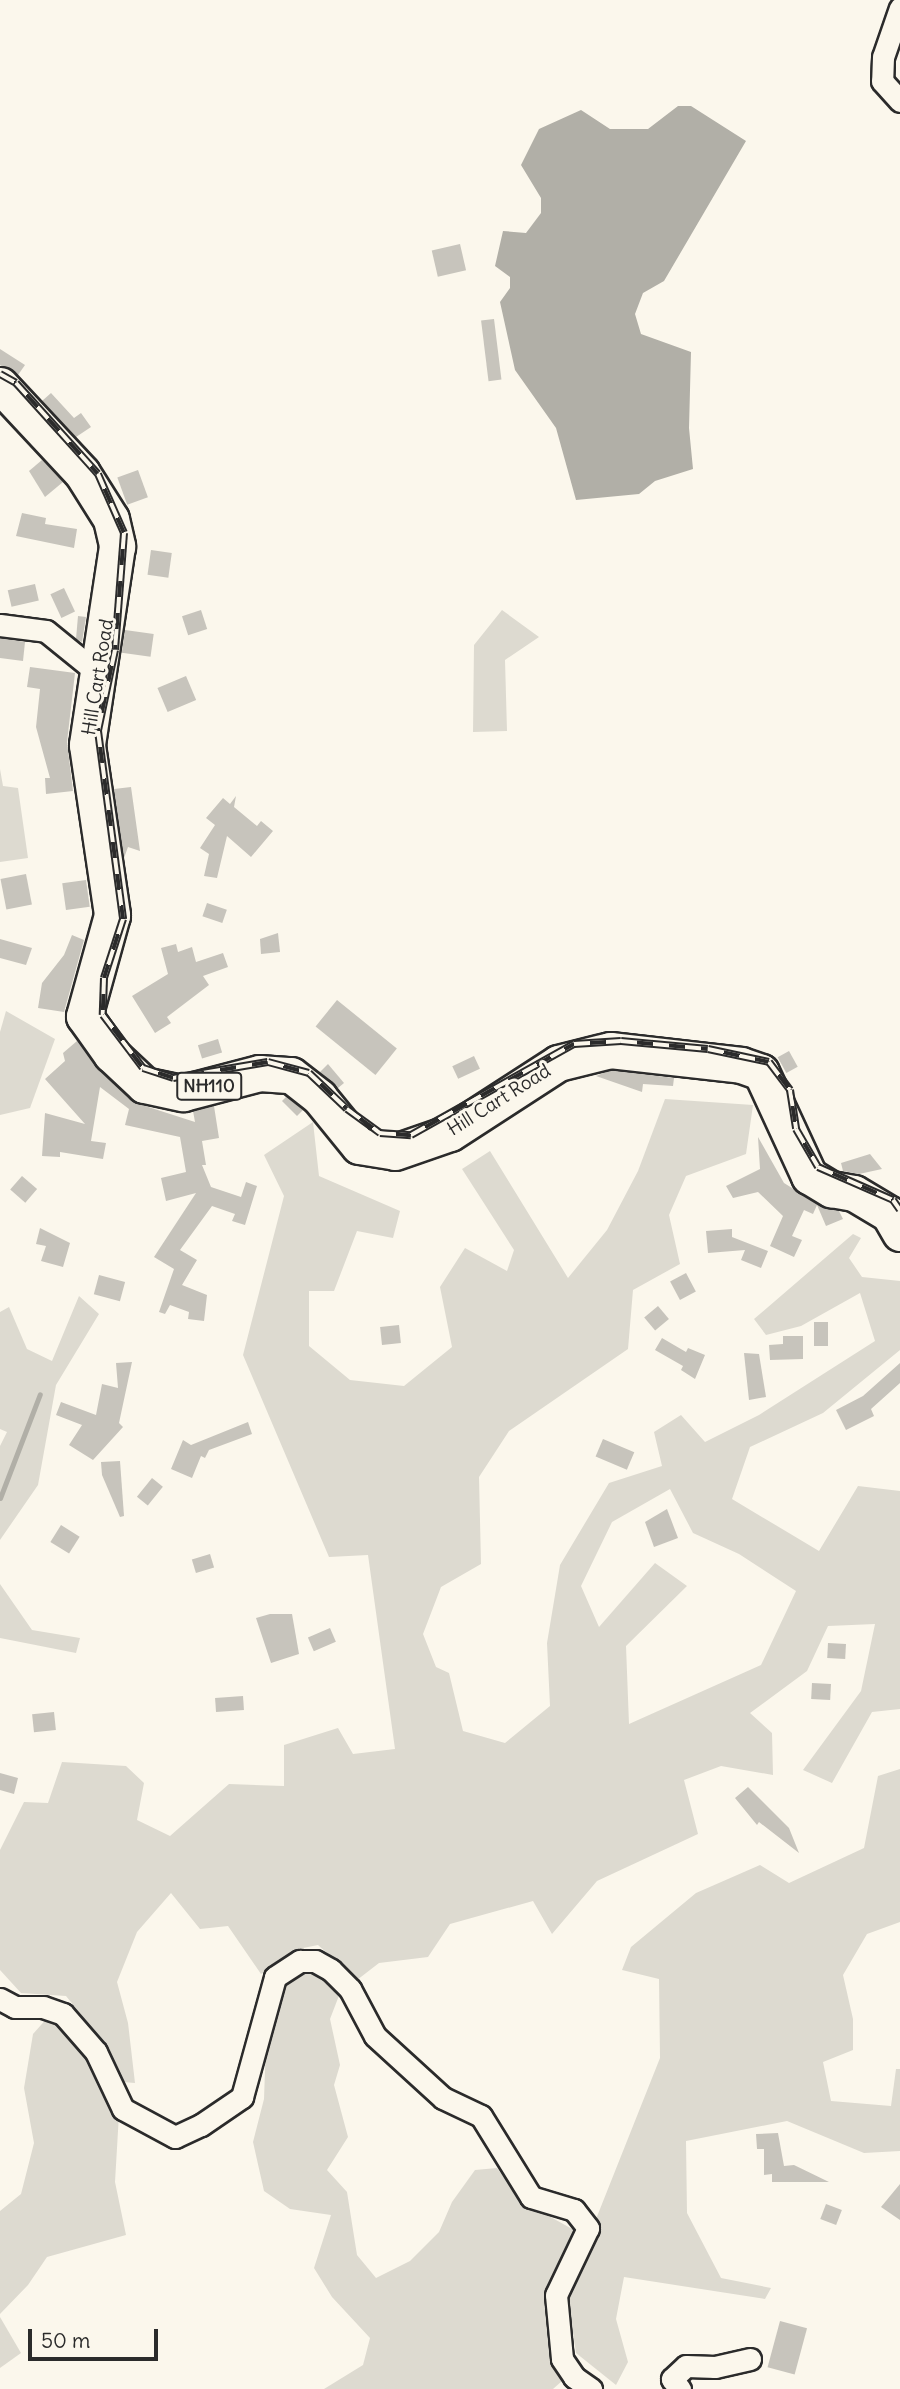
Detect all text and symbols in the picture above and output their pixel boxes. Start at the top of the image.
street label: Hill Cart Road [78,617,118,737]
street label: Hill Cart Road [443,1059,555,1141]
road number: NH110 [176,1072,242,1100]
scale bar [32,2316,161,2360]
text: 50 m [41,2327,90,2354]

